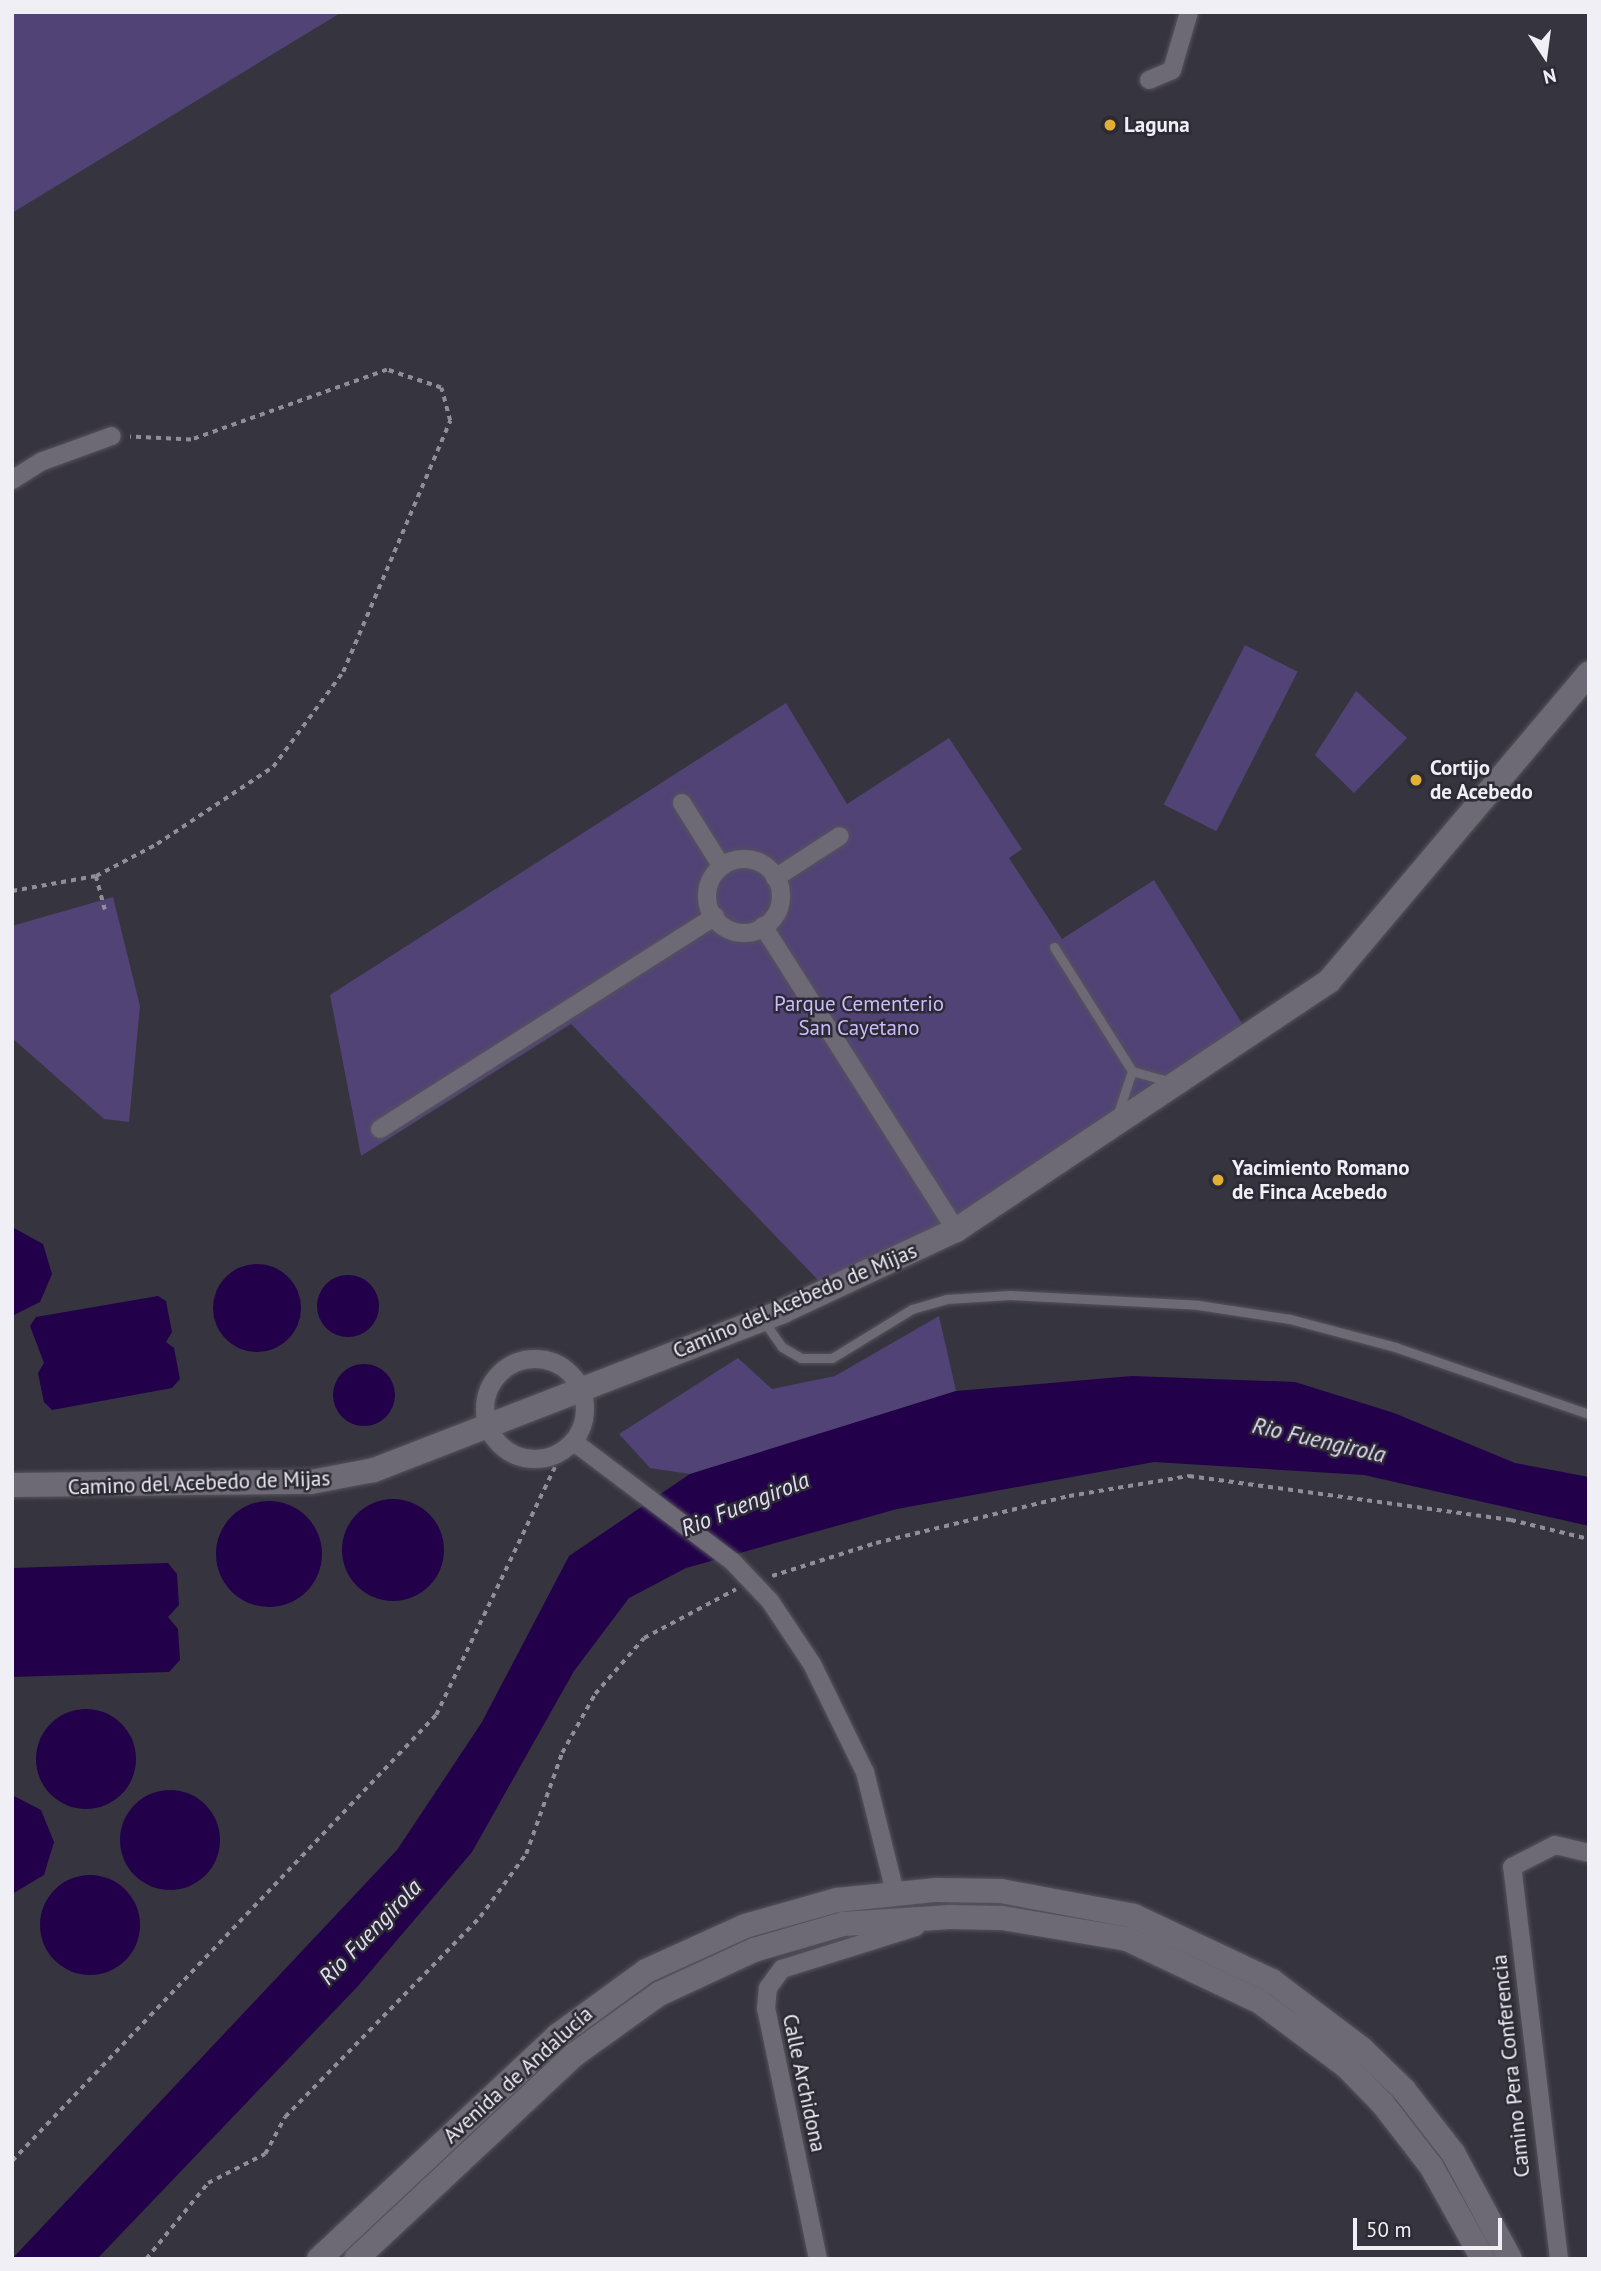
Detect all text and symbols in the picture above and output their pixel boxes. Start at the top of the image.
north arrow [1510,21,1580,91]
text: N [1541,63,1559,90]
place label: Laguna [1124,112,1190,138]
marker: Laguna [1102,117,1118,133]
place label: Cortijo de Acebedo [1430,755,1534,805]
marker: Cortijo de Acebedo [1408,772,1424,788]
park label: Parque Cementerio San Cayetano [774,991,944,1041]
place label: Yacimiento Romano de Finca Acebedo [1232,1155,1410,1205]
marker: Yacimiento Romano de Finca Acebedo [1210,1172,1226,1188]
street label: Camino del Acebedo de Mijas [669,1238,921,1364]
water label: Rio Fuengirola [1250,1411,1388,1469]
street label: Camino del Acebedo de Mijas [67,1466,331,1500]
water label: Rio Fuengirola [677,1466,813,1542]
water label: Rio Fuengirola [313,1874,427,1990]
street label: Camino Pera Conferencia [1487,1953,1535,2179]
street label: Avenida de Andalucía [438,2001,598,2149]
street label: Calle Archidona [777,2011,831,2155]
scale bar [1356,2204,1505,2248]
text: 50 m [1366,2216,1412,2243]

